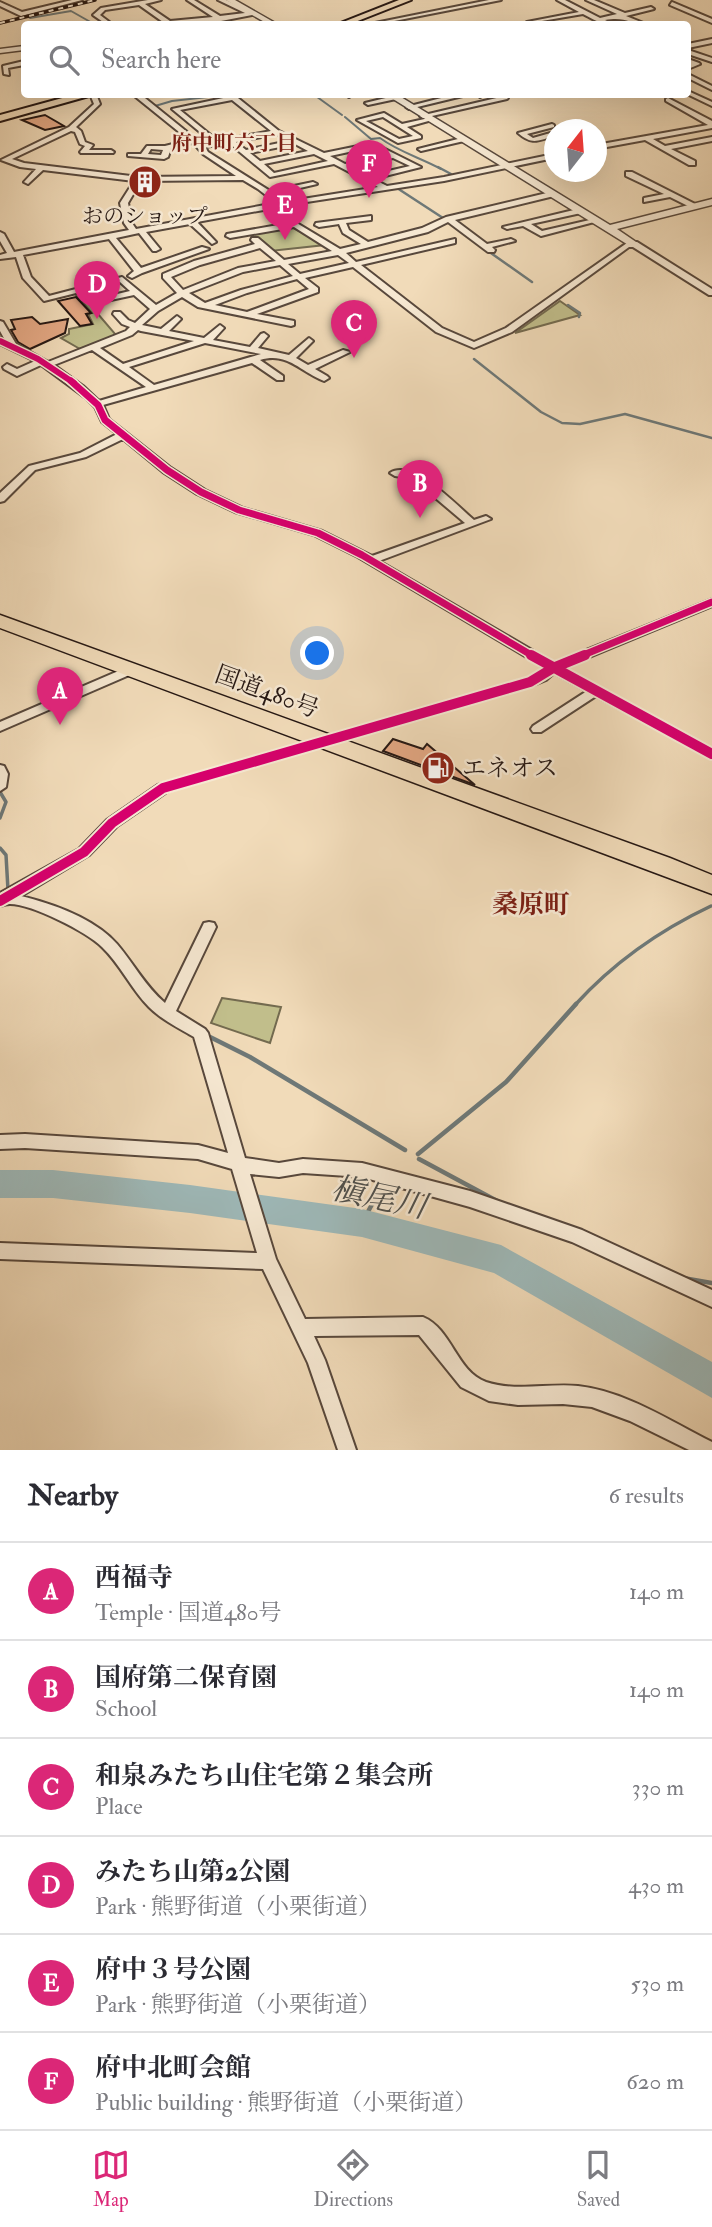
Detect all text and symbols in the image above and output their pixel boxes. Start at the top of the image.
search box [21,21,691,98]
icon: search [45,41,83,79]
text: Search here [101,44,221,76]
north arrow [544,119,607,182]
district label: 府中町六丁目 [171,130,297,157]
pin: F [346,140,392,198]
building icon: おのショップ [126,163,164,201]
pin: E [262,182,308,240]
place label: おのショップ [82,203,208,230]
pin: D [74,261,120,319]
pin: C [331,300,377,358]
pin: B [397,460,443,518]
your location [300,636,334,670]
street label: 国道480号 [211,659,323,725]
pin: A [37,667,83,725]
fuel station icon: エネオス [419,749,457,787]
place label: エネオス [462,753,558,784]
district label: 桑原町 [492,889,570,921]
water label: 槇尾川 [328,1168,433,1228]
text: Nearby [28,1477,118,1514]
text: 6 results [609,1481,684,1510]
text: 西福寺 [95,1562,173,1594]
text: A [44,1577,58,1606]
text: 140 m [629,1577,684,1606]
text: Temple · 国道480号 [95,1598,282,1627]
text: 国府第二保育園 [95,1662,277,1694]
text: B [43,1675,59,1704]
text: 140 m [629,1675,684,1704]
text: School [95,1694,157,1723]
text: 和泉みたち山住宅第２集会所 [95,1760,433,1792]
text: C [43,1773,59,1802]
text: 330 m [632,1773,684,1802]
text: Place [95,1792,143,1821]
text: みたち山第2公園 [95,1856,290,1888]
text: D [42,1871,60,1900]
text: 430 m [628,1871,684,1900]
text: Park · 熊野街道（小栗街道） [95,1892,381,1921]
text: 府中３号公園 [95,1954,251,1986]
text: E [43,1969,59,1998]
text: 530 m [631,1969,684,1998]
text: Park · 熊野街道（小栗街道） [95,1990,381,2019]
text: 府中北町会館 [95,2052,251,2084]
text: F [44,2067,58,2096]
text: 620 m [626,2067,684,2096]
text: Public building · 熊野街道（小栗街道） [95,2088,477,2117]
tab: Map [92,2146,130,2212]
tab: Directions [313,2146,393,2212]
tab: Saved [577,2146,620,2212]

